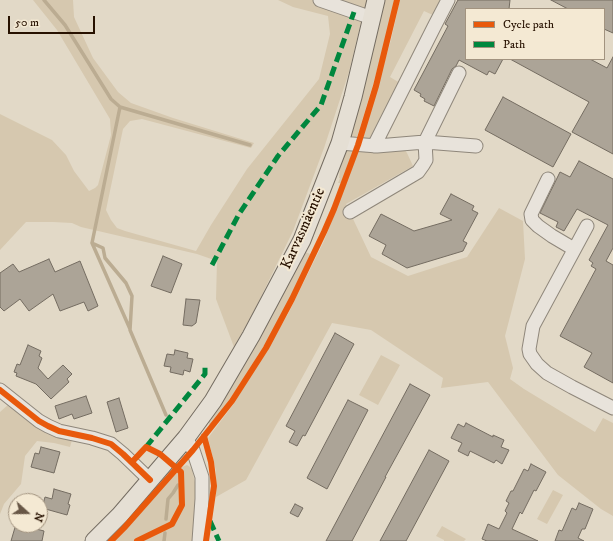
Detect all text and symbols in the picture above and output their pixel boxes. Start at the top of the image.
scale bar [10,8,97,34]
legend [465,8,605,60]
text: 50 m [15,15,39,30]
text: Cycle path [503,17,554,32]
text: Path [503,37,525,52]
street label: Karvasmäentie [278,186,330,272]
north arrow [8,493,48,533]
text: N [30,510,46,524]

